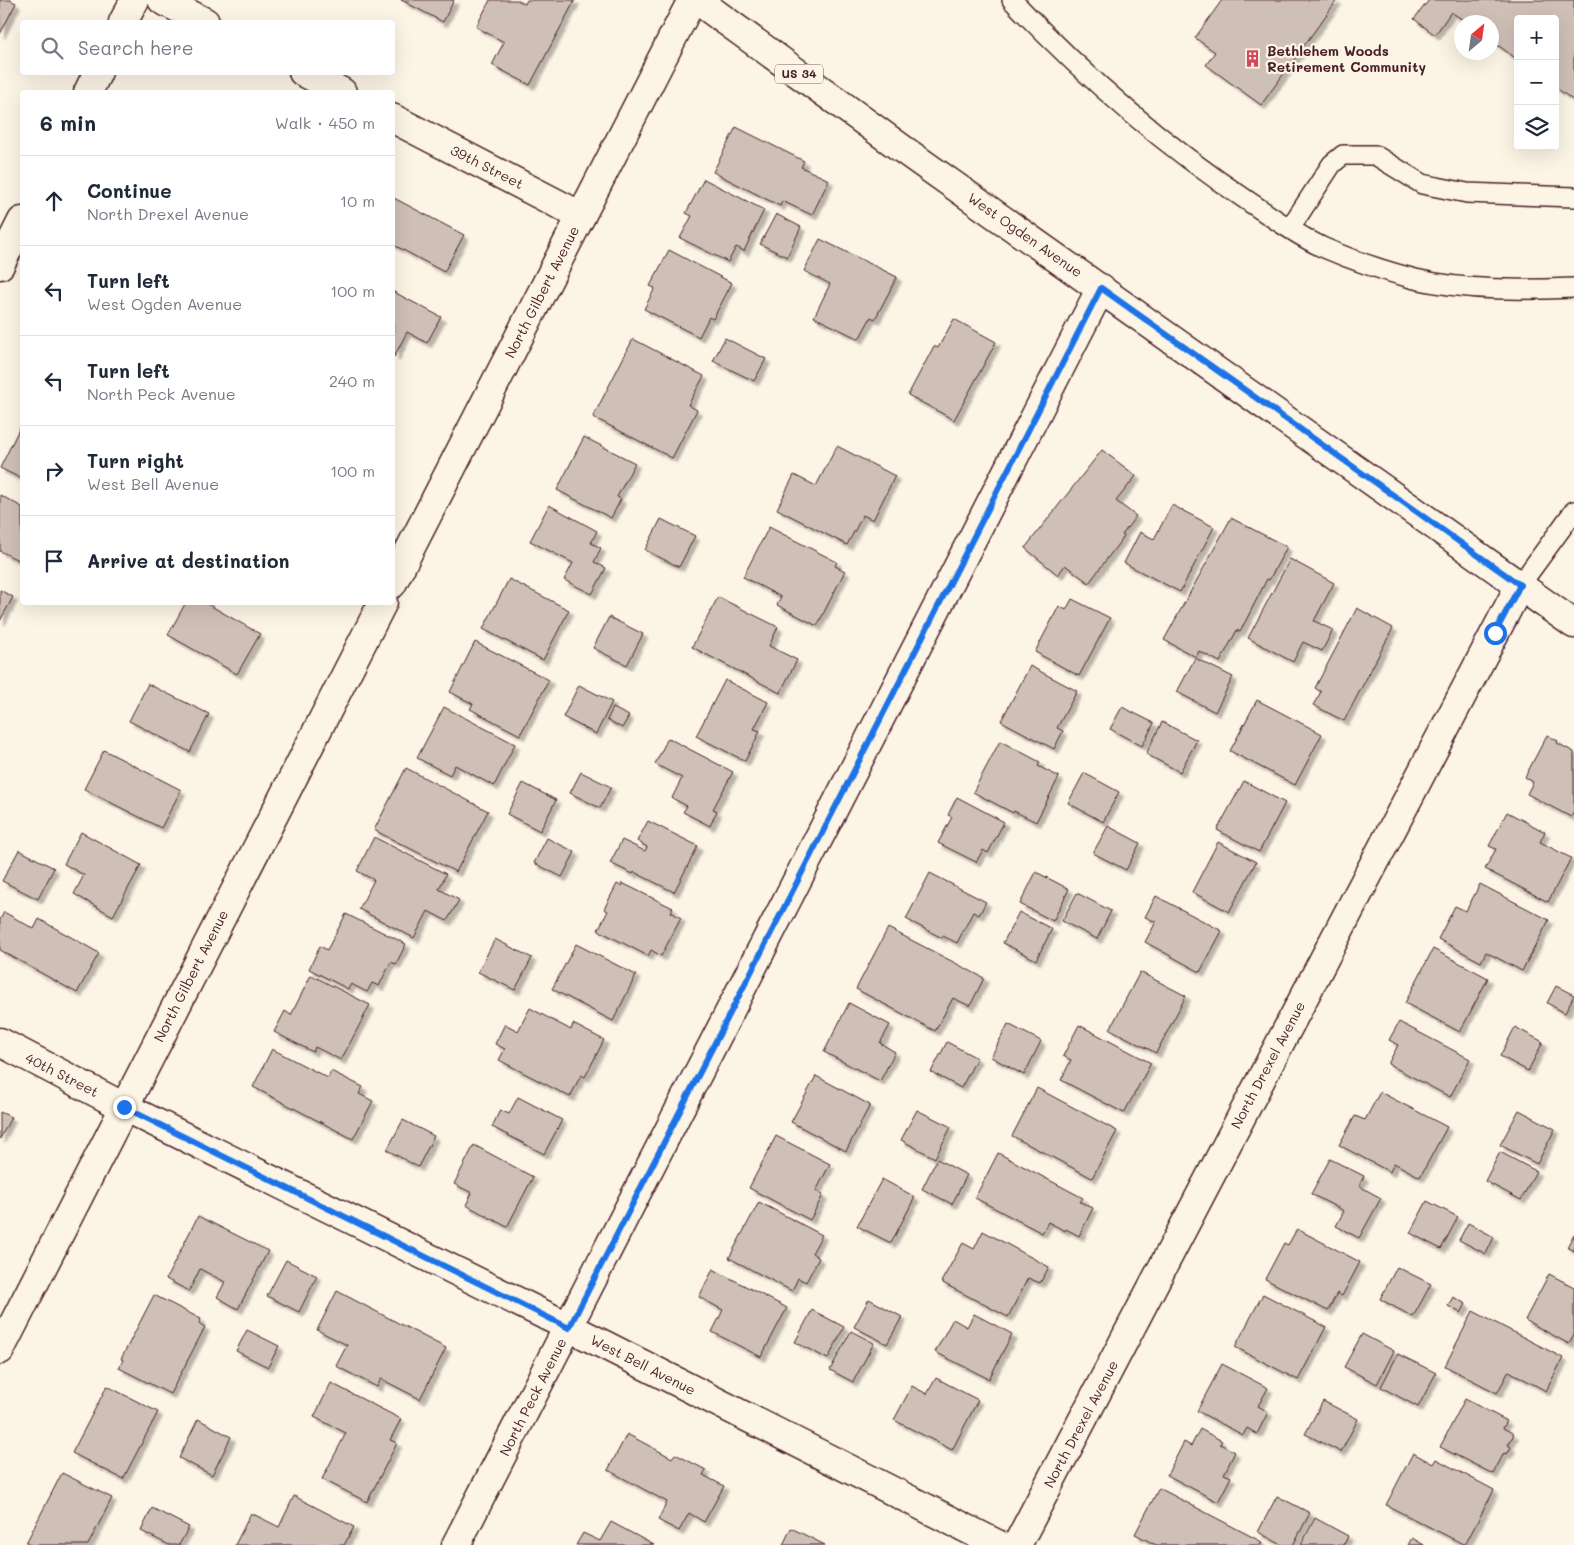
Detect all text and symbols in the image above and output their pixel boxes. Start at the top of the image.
north arrow [1454,15,1499,60]
map controls [1514,15,1559,150]
button: + [1514,15,1559,60]
search box [20,20,395,75]
icon: search [38,34,66,62]
text: Search here [78,35,194,60]
place label: Bethlehem Woods Retirement Community [1267,41,1426,76]
building icon: Bethlehem Woods Retirement Community [1243,49,1263,69]
button: − [1514,60,1559,105]
road number: US 34 [775,64,823,84]
button: layers [1514,105,1559,150]
text: 6 min [40,109,96,136]
text: Walk · 450 m [275,112,375,133]
street label: 39th Street [447,140,527,193]
text: Continue [87,178,172,203]
icon: ahead [40,187,68,215]
street label: West Ogden Avenue [964,188,1086,281]
text: 10 m [340,190,375,211]
text: North Drexel Avenue [87,203,249,224]
street label: North Gilbert Avenue [500,222,583,361]
text: Turn left [87,268,170,293]
icon: left [40,277,68,305]
text: 100 m [330,280,375,301]
text: West Ogden Avenue [87,293,242,314]
text: Turn left [87,358,170,383]
icon: left [40,367,68,395]
text: 240 m [329,370,375,391]
text: North Peck Avenue [87,383,236,404]
text: Turn right [87,448,184,473]
icon: right [40,457,68,485]
text: 100 m [330,460,375,481]
text: West Bell Avenue [87,473,219,494]
icon: arrive [40,547,68,575]
text: Arrive at destination [87,548,290,573]
route start [1484,622,1507,645]
street label: North Gilbert Avenue [149,906,232,1045]
street label: North Drexel Avenue [1226,998,1309,1132]
street label: 40th Street [22,1048,102,1101]
route end [113,1096,136,1119]
street label: West Bell Avenue [587,1330,699,1399]
street label: North Peck Avenue [495,1335,571,1459]
street label: North Drexel Avenue [1039,1357,1122,1491]

